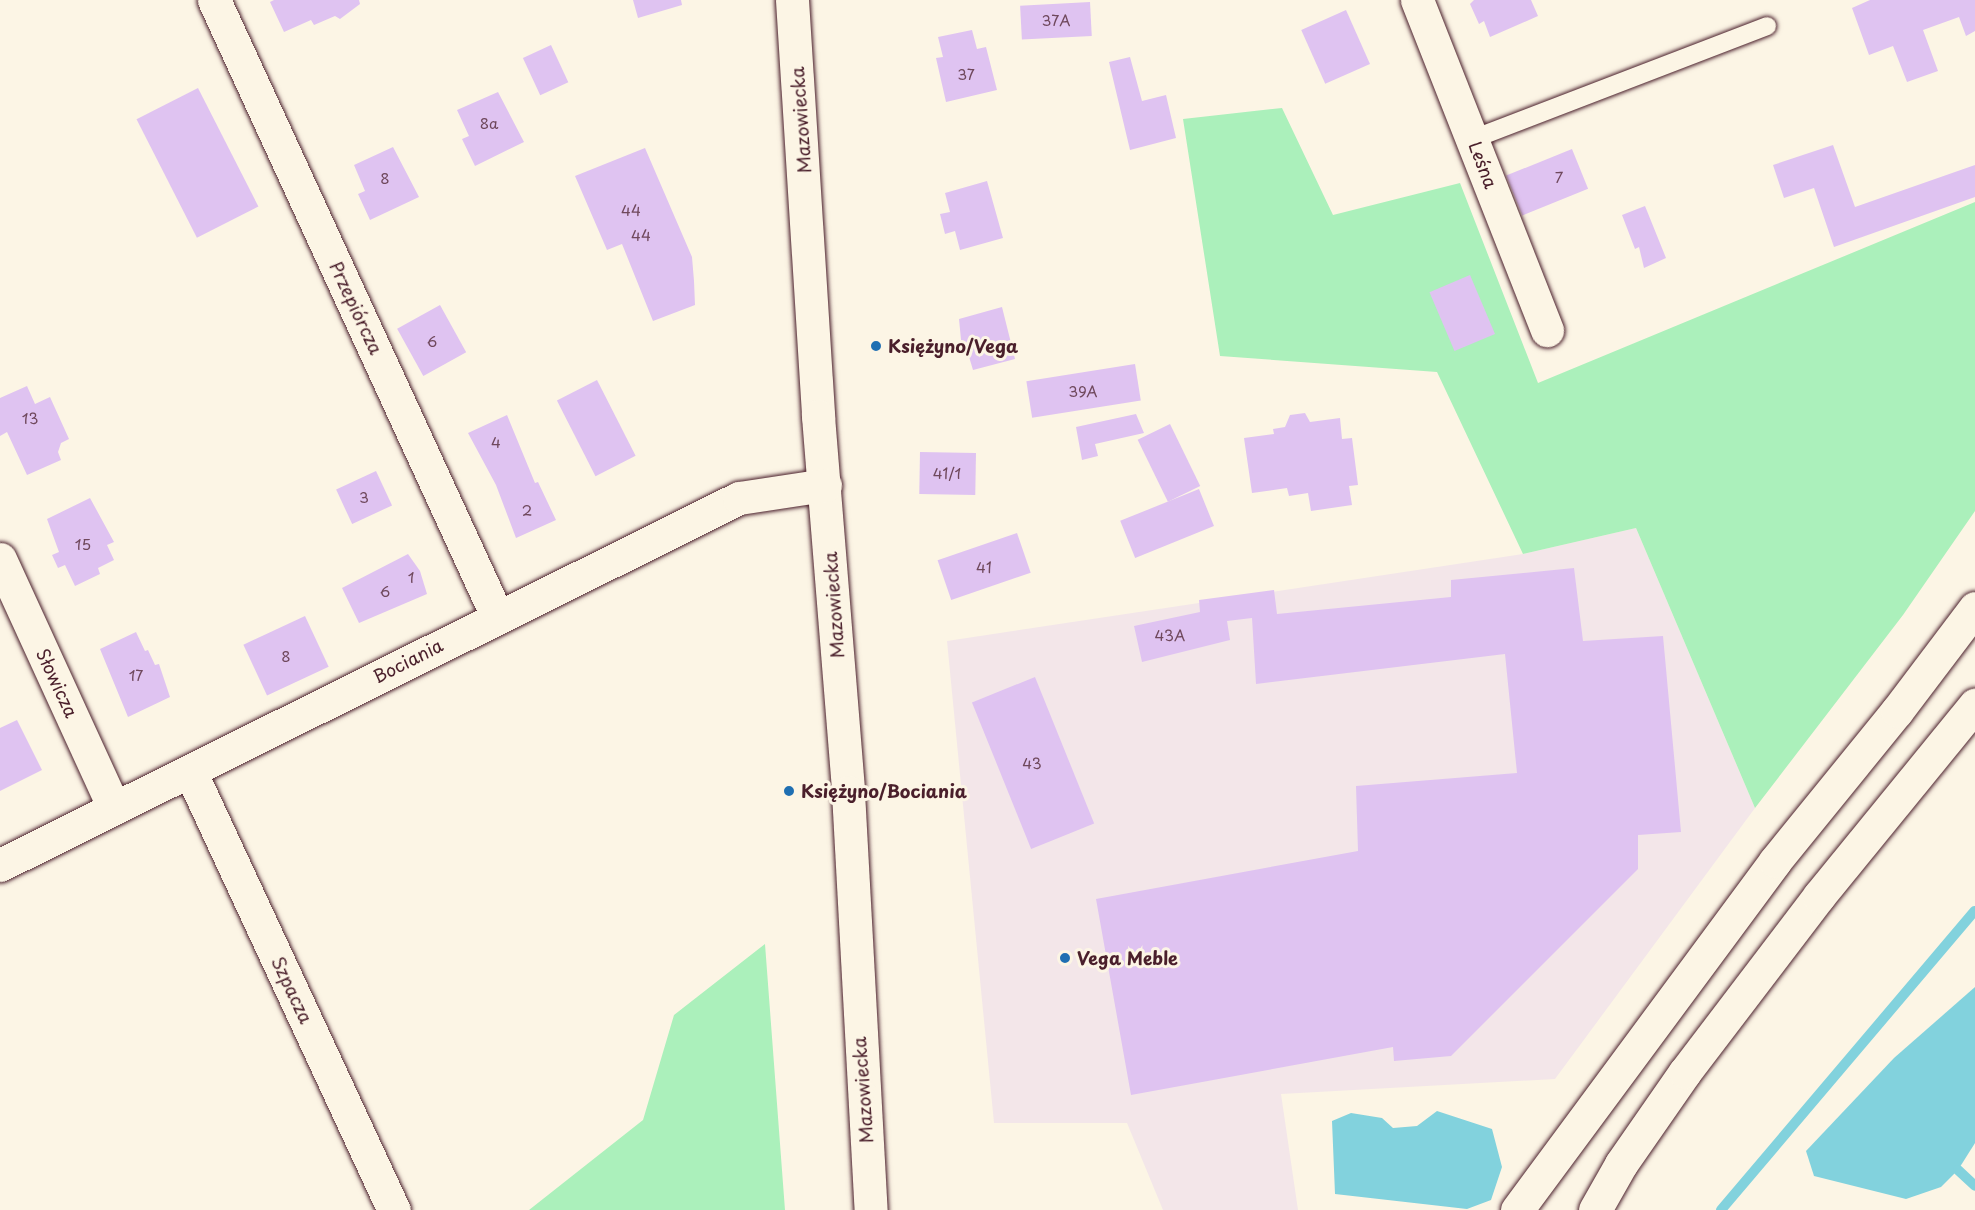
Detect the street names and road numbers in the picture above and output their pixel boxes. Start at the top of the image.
street label: Mazowiecka [787,66,815,174]
street label: Leśna [1464,138,1502,192]
street label: Przepiórcza [325,258,387,358]
street label: Mazowiecka [820,551,848,659]
street label: Bociania [369,634,447,688]
street label: Słowicza [32,645,82,721]
street label: Szpacza [267,953,317,1027]
street label: Mazowiecka [849,1036,877,1144]

